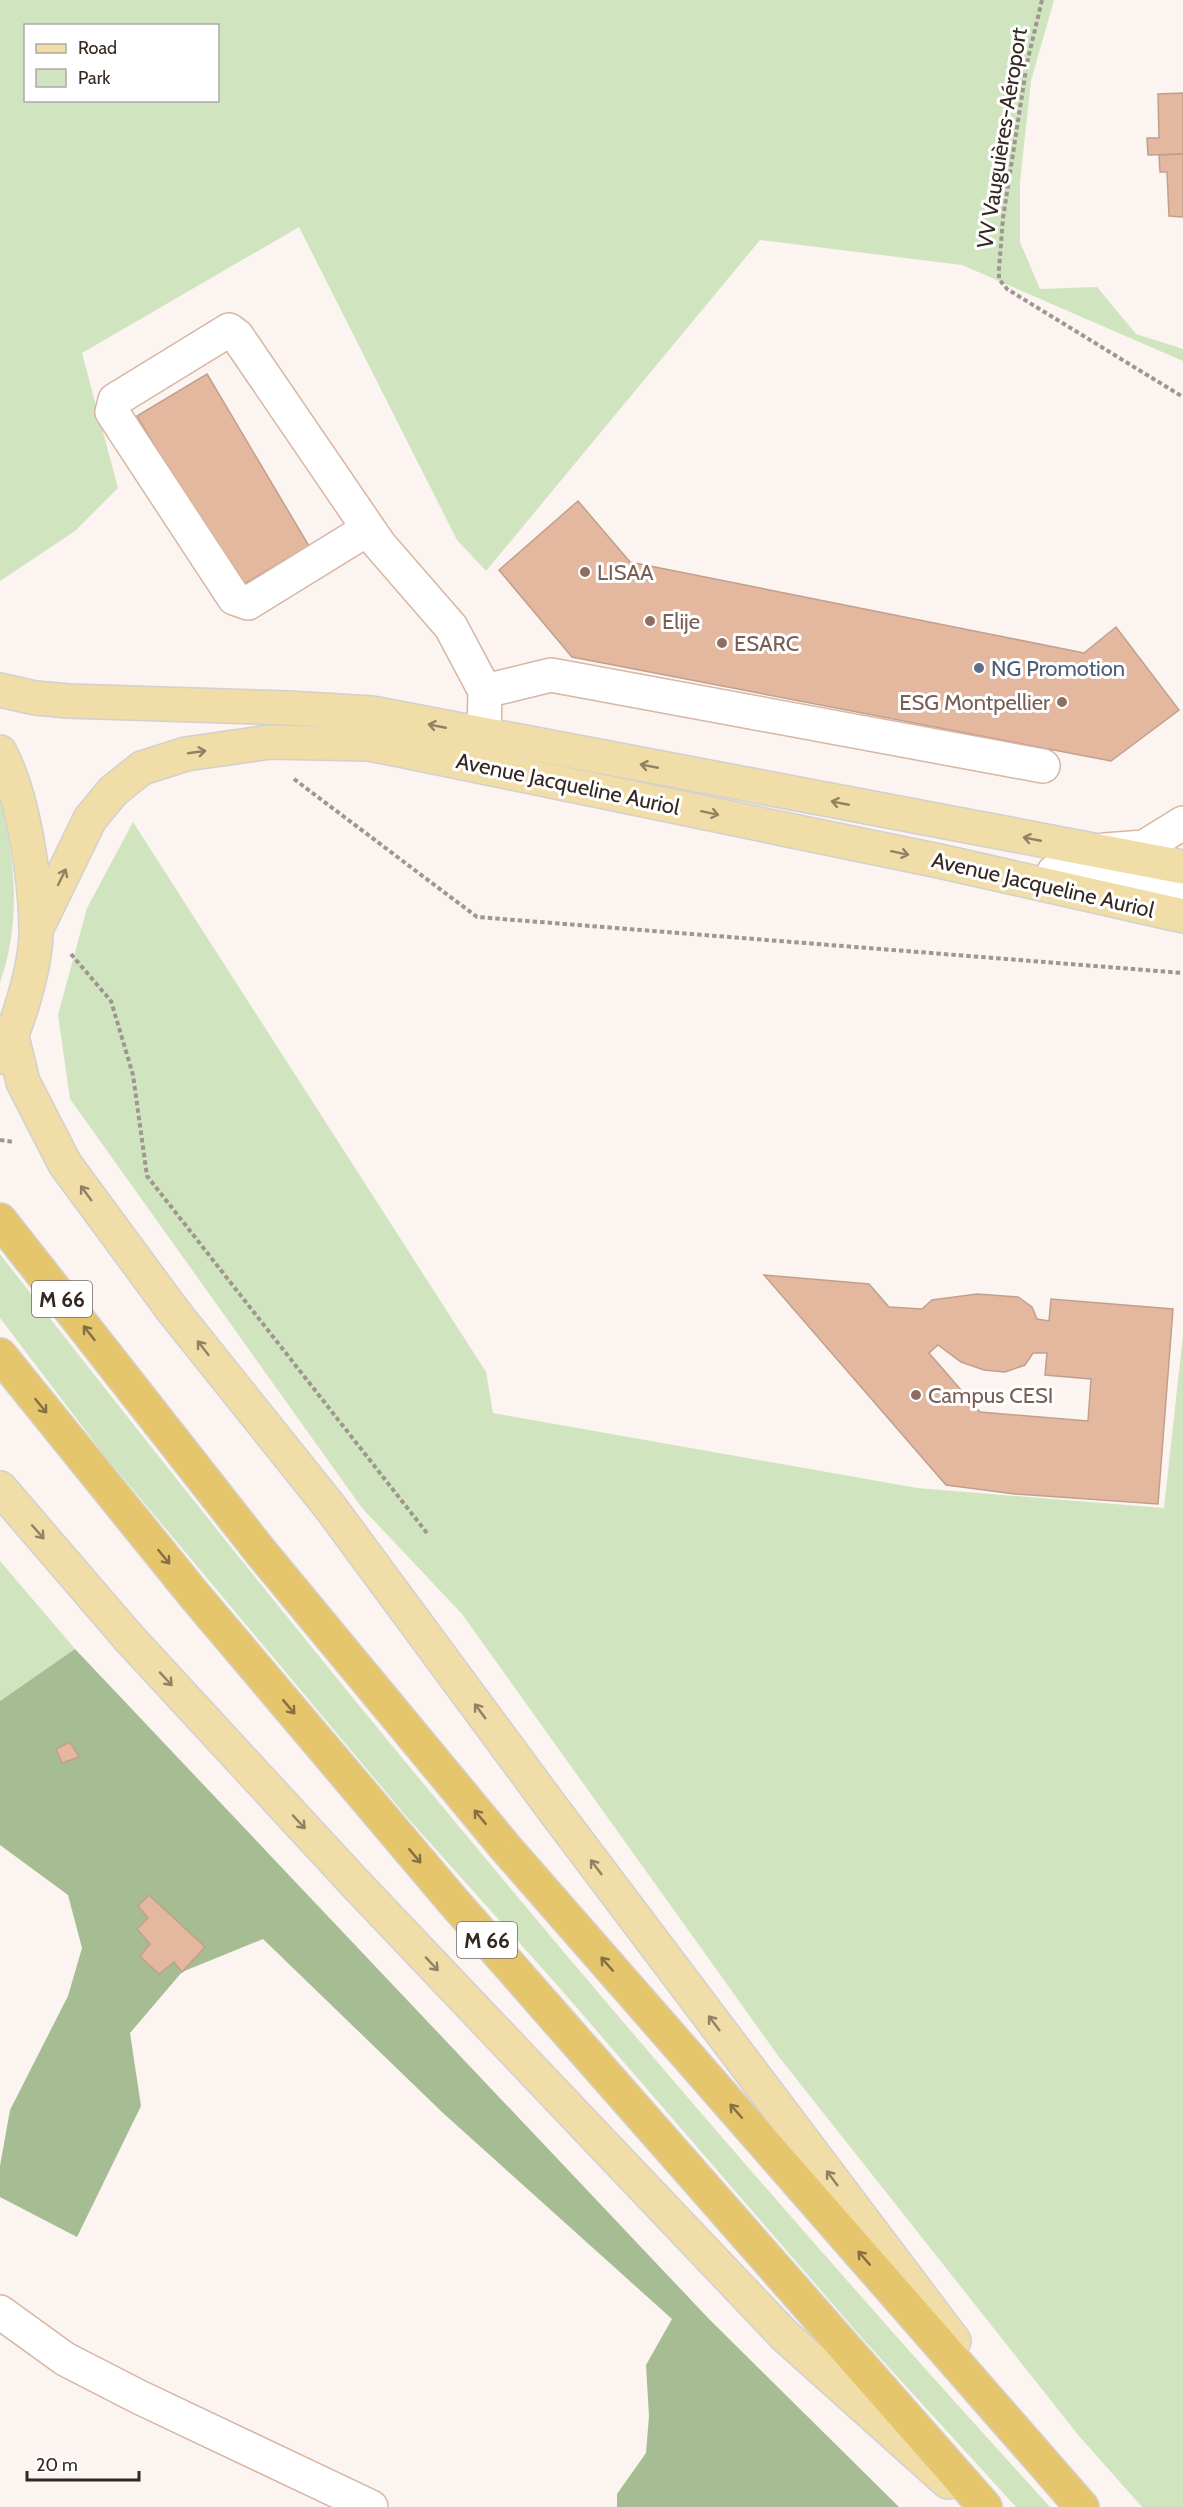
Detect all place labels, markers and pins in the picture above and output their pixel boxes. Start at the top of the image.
place label: LISAA [597,559,654,586]
marker: LISAA [578,565,592,579]
place label: Elije [662,608,700,635]
marker: Elije [643,614,657,628]
place label: ESARC [734,630,799,657]
marker: ESARC [715,636,729,650]
place label: NG Promotion [991,655,1125,682]
marker: NG Promotion [972,661,986,675]
place label: ESG Montpellier [899,689,1050,716]
marker: ESG Montpellier [1055,695,1069,709]
place label: Campus CESI [928,1382,1053,1409]
marker: Campus CESI [909,1388,923,1402]

